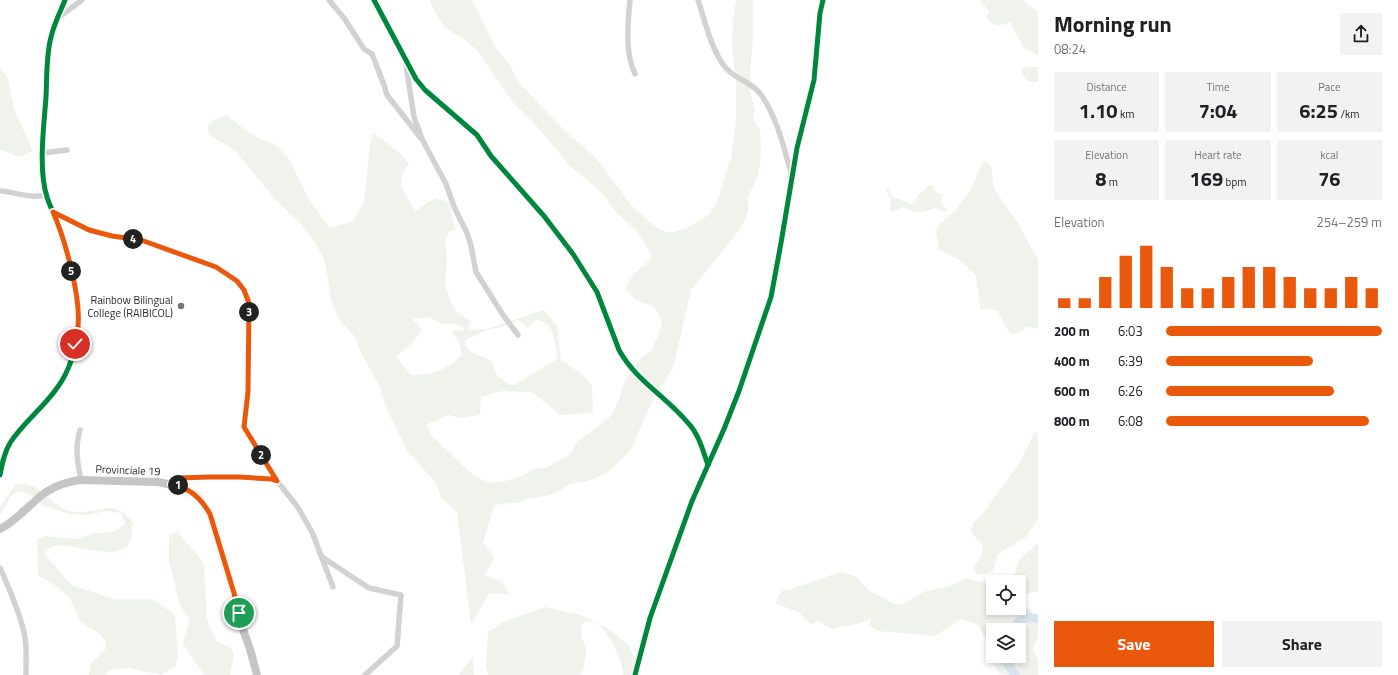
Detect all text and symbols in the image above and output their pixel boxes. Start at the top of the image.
text: Morning run [1054,7,1172,41]
button: share [1340,13,1382,55]
text: 08:24 [1054,39,1086,59]
text: Distance [1087,79,1127,95]
text: Time [1207,79,1229,95]
text: Pace [1318,79,1340,95]
text: 1.10 [1079,95,1118,126]
text: 7:04 [1199,95,1237,126]
text: 6:25 [1299,95,1338,126]
text: km [1118,106,1134,122]
text: /km [1338,106,1359,122]
text: Elevation [1085,147,1128,163]
text: Heart rate [1194,147,1242,163]
text: kcal [1320,147,1338,163]
text: 8 [1095,163,1106,194]
text: 169 [1190,163,1223,194]
text: 76 [1318,163,1341,194]
text: m [1106,174,1118,190]
text: bpm [1223,174,1246,190]
text: Elevation [1054,212,1105,232]
text: 254–259 m [1316,212,1382,232]
pin: 4 [123,229,143,249]
text: 4 [130,231,136,247]
pin: 5 [61,261,81,281]
text: 5 [68,263,74,279]
place label: Rainbow Bilingual College (RAIBICOL) [87,292,173,321]
marker: Rainbow Bilingual College (RAIBICOL) [176,301,186,311]
pin: 3 [239,302,259,322]
text: 3 [246,304,252,320]
text: 200 m [1054,321,1090,341]
text: 6:03 [1118,321,1143,341]
pin [58,327,92,361]
icon: check [64,333,86,355]
text: 400 m [1054,351,1090,371]
text: 6:39 [1118,351,1143,371]
text: 600 m [1054,381,1090,401]
text: 6:26 [1118,381,1143,401]
text: 800 m [1054,411,1090,431]
text: 6:08 [1118,411,1143,431]
pin: 2 [251,445,271,465]
text: 2 [258,447,264,463]
street label: Provinciale 19 [95,461,161,479]
pin: 1 [168,475,188,495]
text: 1 [175,477,181,493]
map controls [986,575,1026,663]
button: locate [986,575,1026,615]
pin [222,596,256,630]
icon: arrive [228,602,250,624]
button: Save [1054,621,1214,667]
button: Share [1222,621,1382,667]
button: layers [986,623,1026,663]

